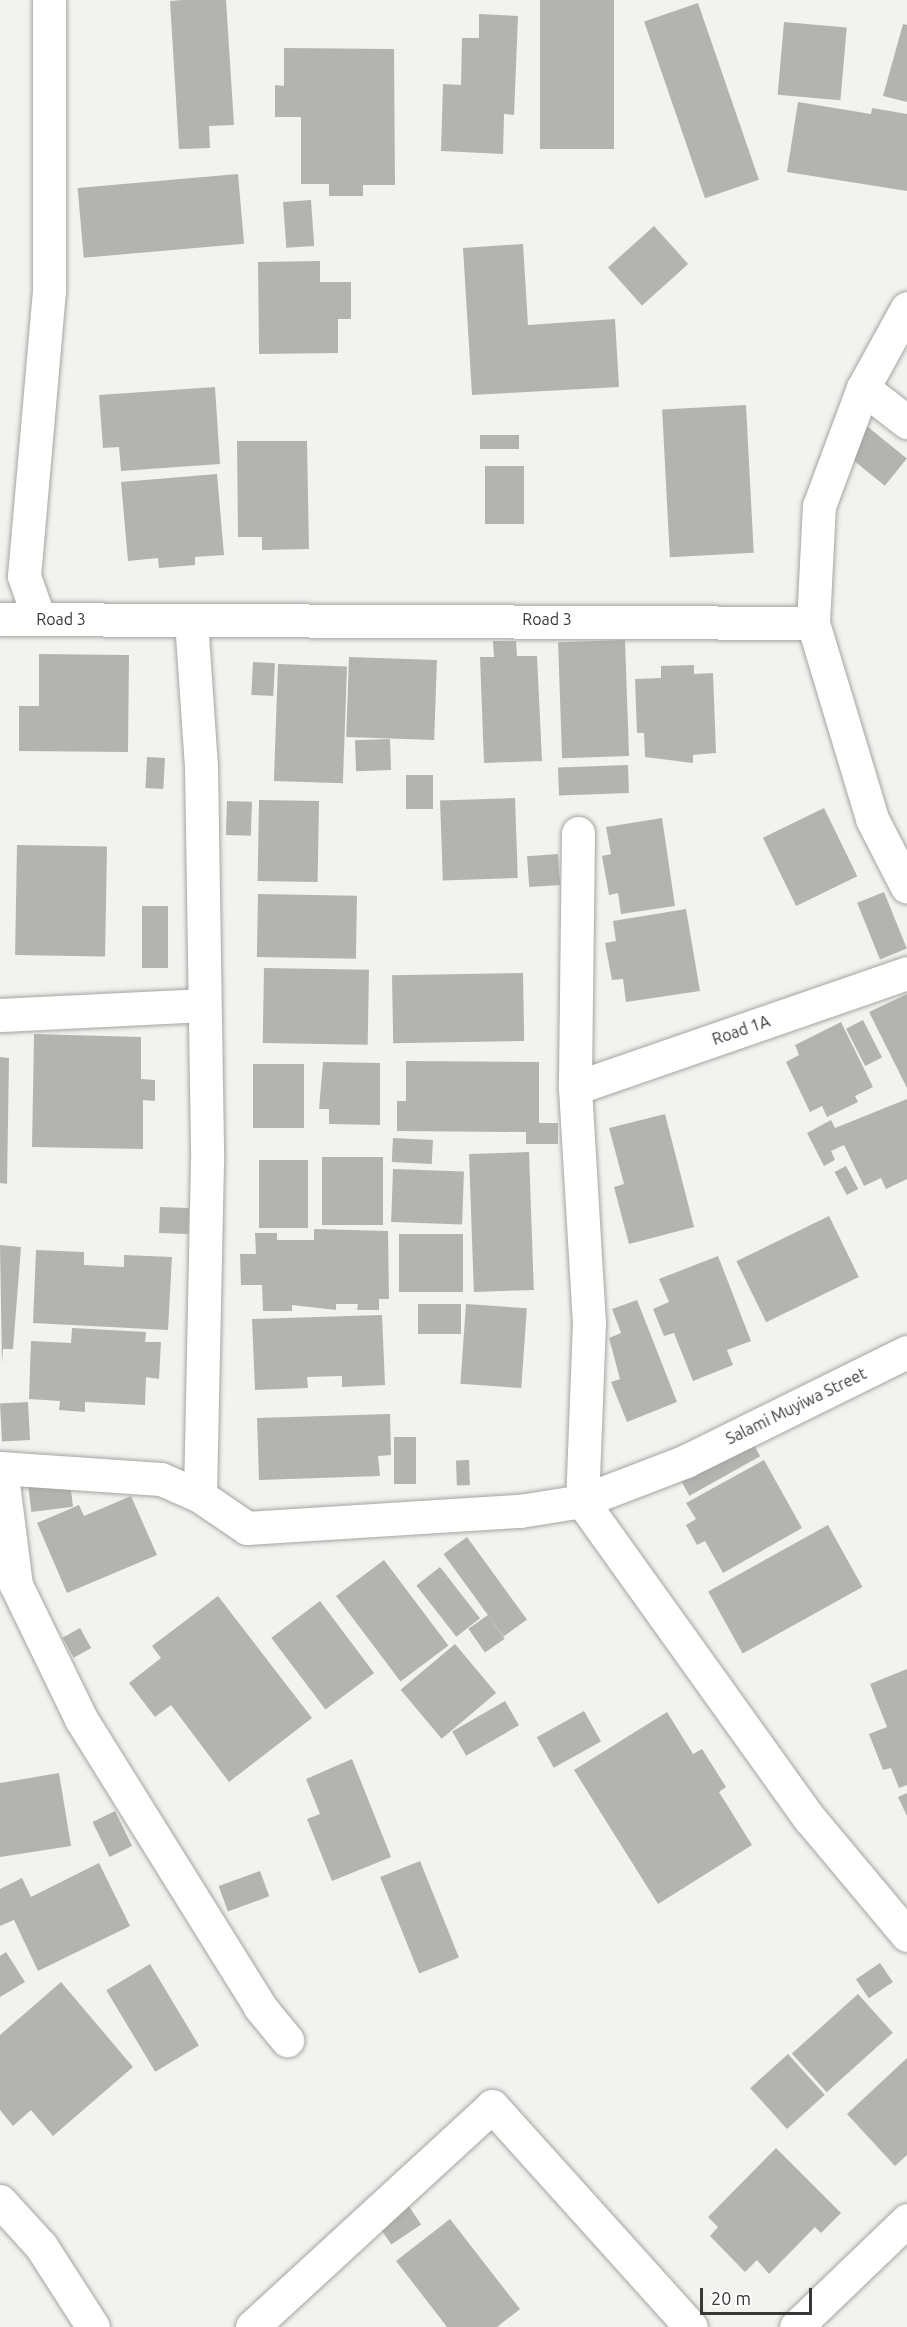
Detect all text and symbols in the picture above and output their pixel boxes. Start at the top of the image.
street label: Road 3 [36,609,86,629]
street label: Road 3 [522,609,572,629]
street label: Road 1A [710,1011,772,1049]
street label: Salami Muyiwa Street [723,1364,869,1448]
scale bar [703,2276,816,2314]
text: 20 m [711,2288,751,2308]

